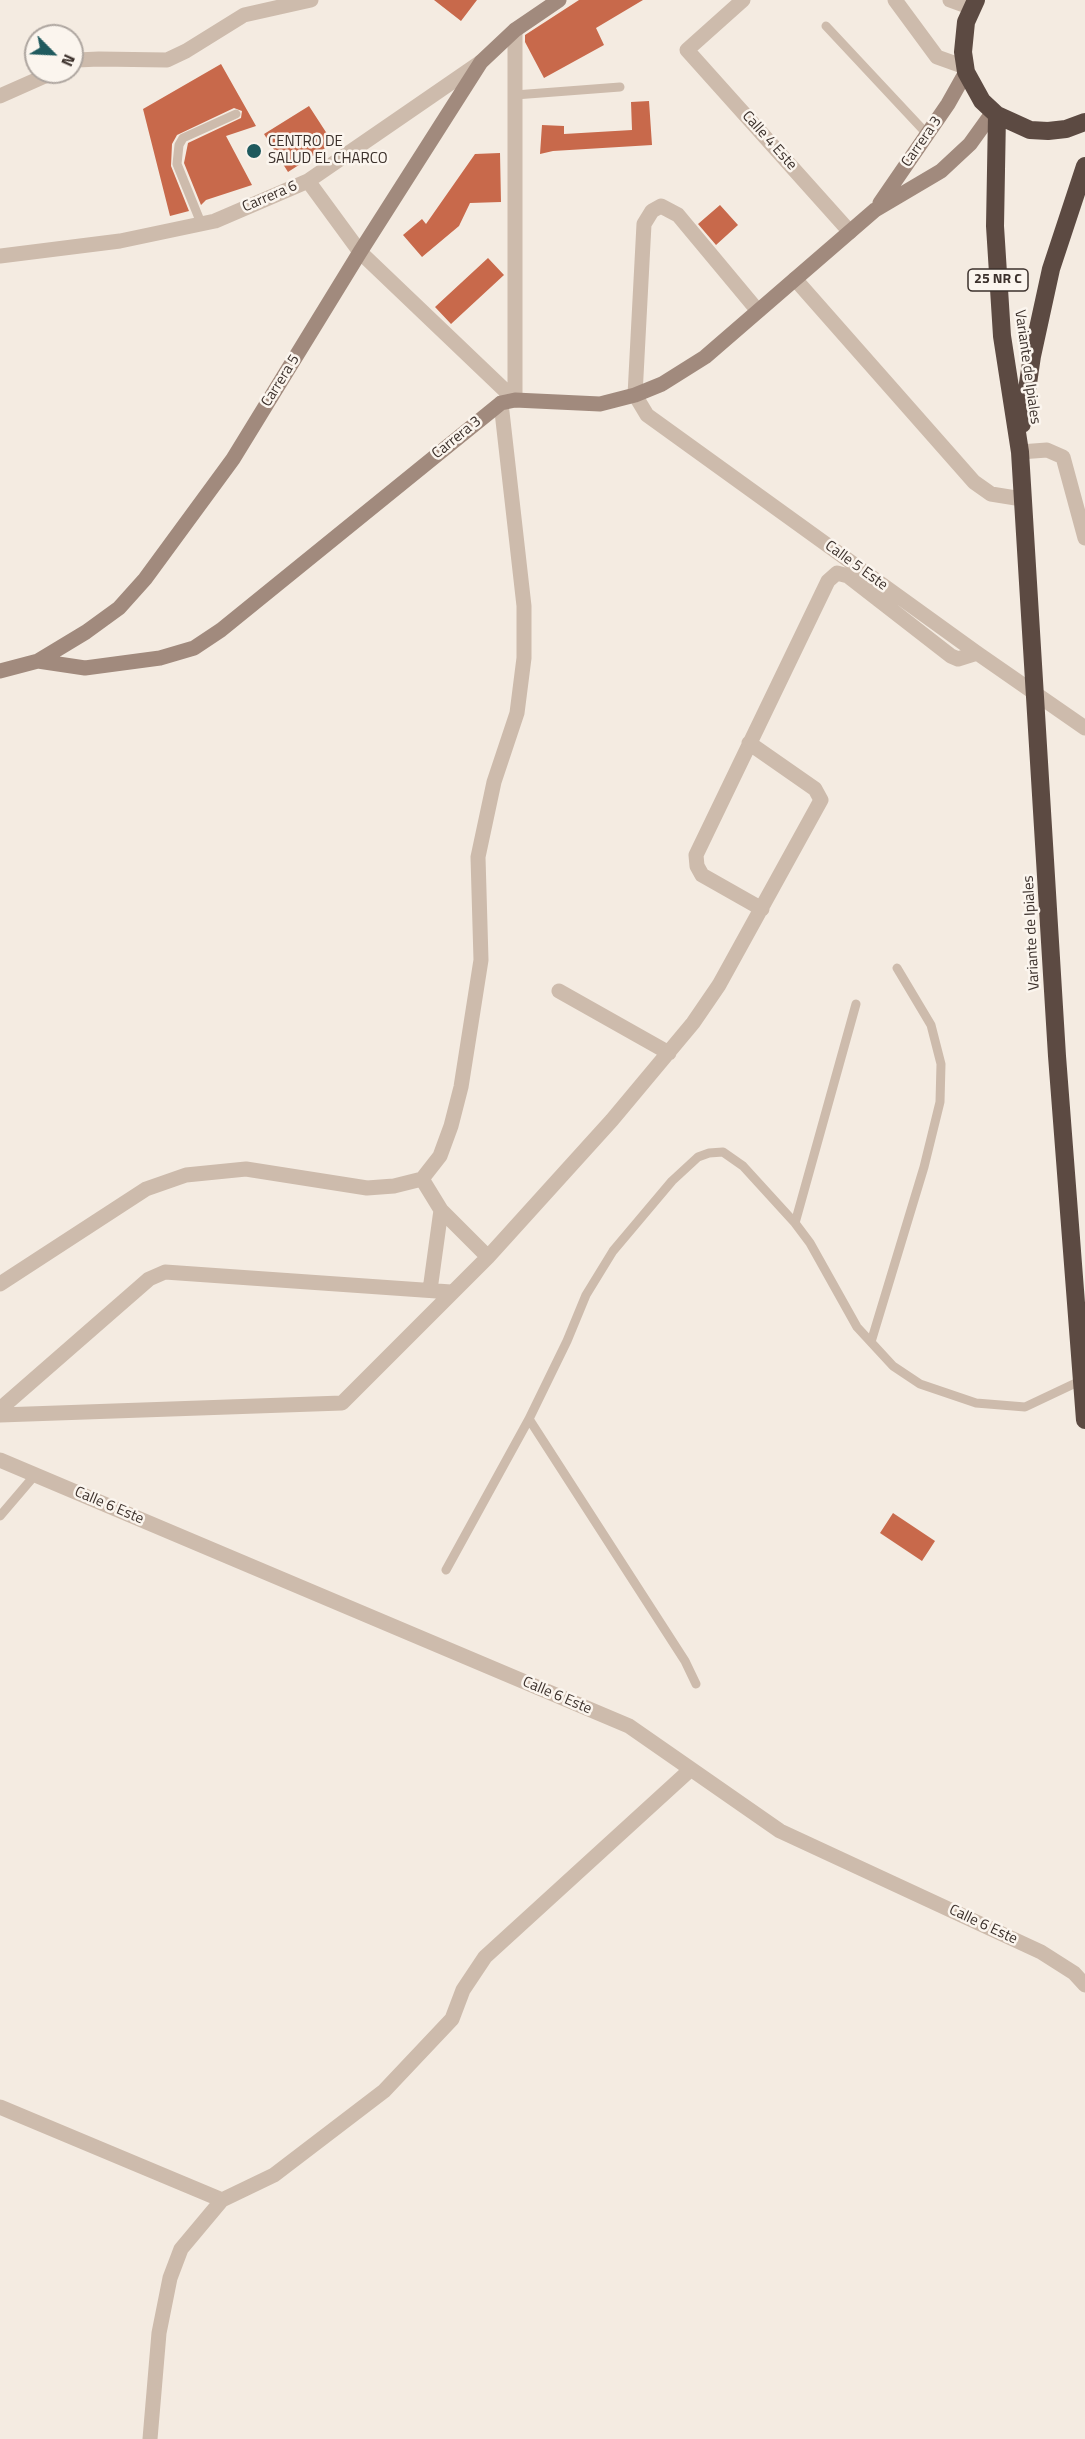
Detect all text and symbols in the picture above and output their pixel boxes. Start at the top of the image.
north arrow [24,24,84,84]
text: N [55,51,82,70]
street label: Calle 4 Este [738,108,800,174]
street label: Carrera 3 [898,113,946,171]
place label: CENTRO DE SALUD EL CHARCO [268,133,388,168]
marker: CENTRO DE SALUD EL CHARCO [245,142,263,160]
street label: Carrera 6 [240,177,300,217]
road number: 25 NR C [968,269,1028,291]
street label: Variante de Ipiales [1010,309,1044,425]
street label: Carrera 5 [258,352,304,410]
street label: Carrera 3 [429,413,485,463]
street label: Calle 5 Este [821,537,891,595]
street label: Variante de Ipiales [1020,875,1044,991]
street label: Calle 6 Este [72,1483,146,1529]
street label: Calle 6 Este [520,1673,594,1719]
street label: Calle 6 Este [946,1901,1020,1949]

